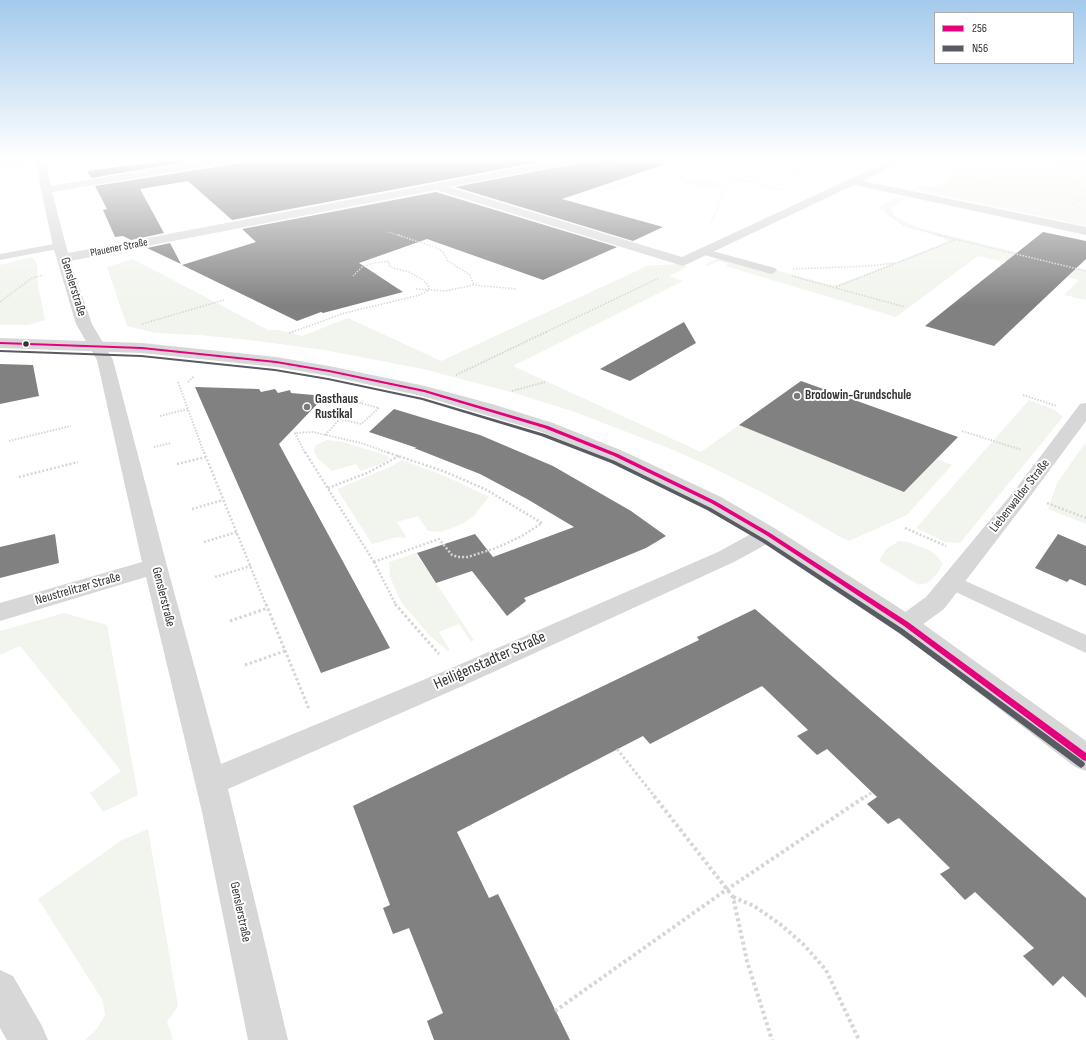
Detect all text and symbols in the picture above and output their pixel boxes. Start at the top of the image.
legend [934,12,1074,64]
text: 256 [972,21,987,36]
text: N56 [972,41,988,56]
street label: Plauener Straße [89,236,149,260]
street label: Genslerstraße [57,256,89,318]
unlabelled marker [21,339,31,349]
place label: Brodowin-Grundschule [805,388,911,404]
marker: Brodowin-Grundschule [792,391,802,401]
place label: Gasthaus Rustikal [315,392,358,423]
marker: Gasthaus Rustikal [302,402,312,412]
street label: Liebenwalder Straße [987,456,1053,536]
street label: Genslerstraße [148,566,178,628]
street label: Neustrelitzer Straße [34,569,122,609]
street label: Heiligenstadter Straße [431,628,549,694]
street label: Genslerstraße [226,881,254,943]

